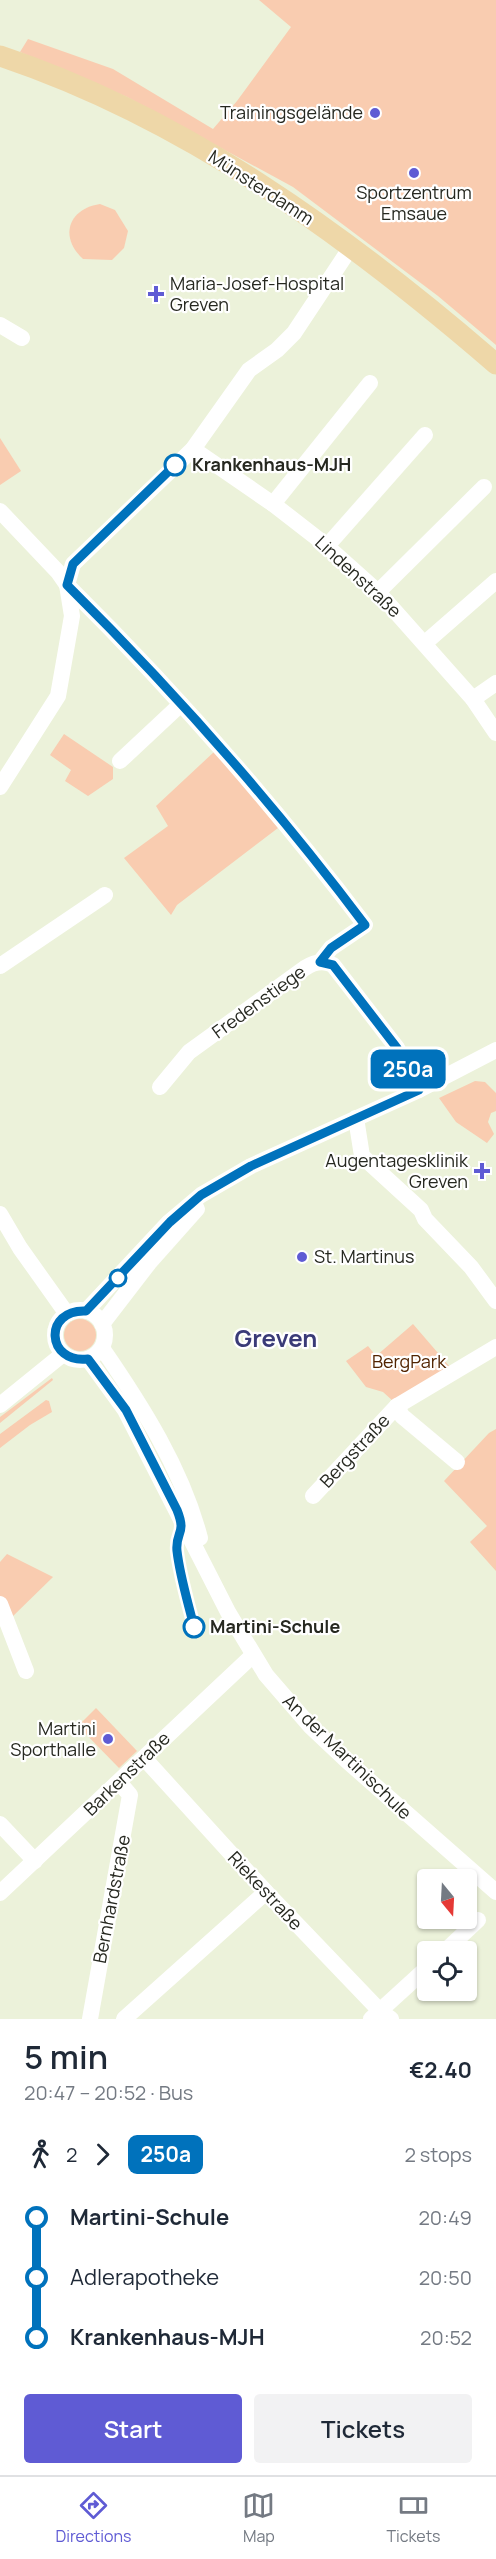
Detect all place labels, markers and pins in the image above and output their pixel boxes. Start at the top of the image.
place label: Trainingsgelände [220,100,363,124]
marker: Trainingsgelände [368,106,382,120]
marker: Sportzentrum Emsaue [407,166,421,180]
place label: Sportzentrum Emsaue [356,180,472,225]
place label: Maria-Josef-Hospital Greven [170,271,344,316]
marker: Maria-Josef-Hospital Greven [147,285,165,303]
place label: Krankenhaus-MJH [192,452,351,476]
marker: Krankenhaus-MJH [164,454,186,476]
place label: Augentagesklinik Greven [325,1148,469,1193]
marker: Augentagesklinik Greven [473,1162,491,1180]
place label: St. Martinus [314,1244,414,1268]
marker: St. Martinus [295,1250,309,1264]
unlabelled marker [109,1269,127,1287]
place label: Martini-Schule [210,1614,340,1638]
marker: Martini-Schule [183,1616,205,1638]
place label: Martini Sporthalle [10,1716,96,1761]
marker: Martini Sporthalle [101,1732,115,1746]

